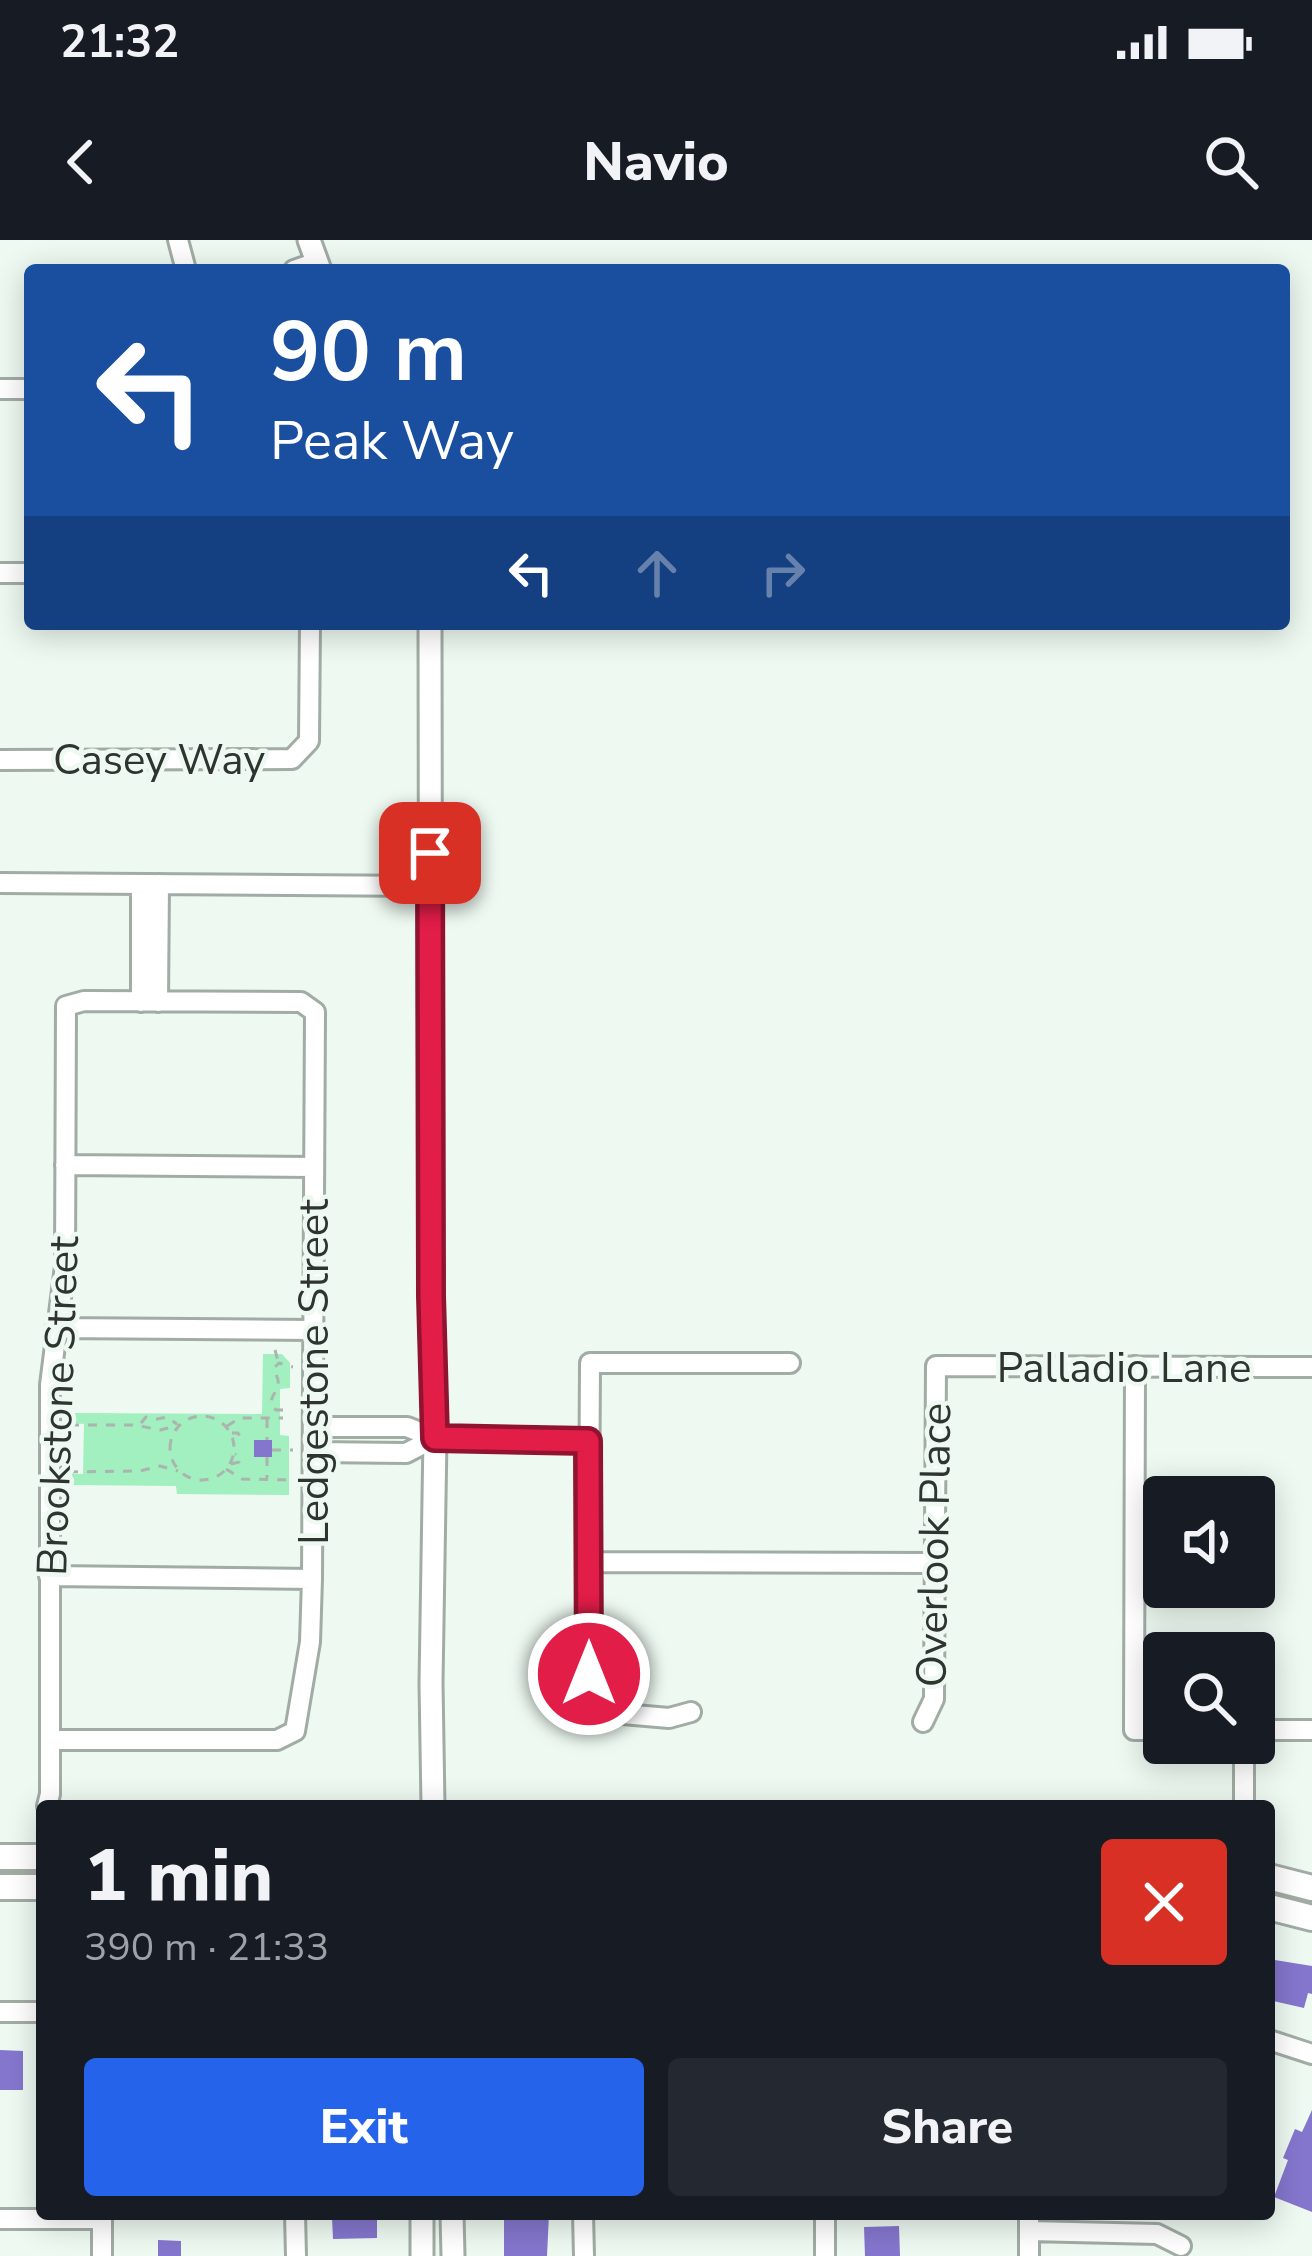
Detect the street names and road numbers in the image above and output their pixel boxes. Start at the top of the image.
street label: Casey Way [53,732,265,789]
street label: Ledgestone Street [286,1199,343,1545]
street label: Brookstone Street [24,1235,93,1577]
street label: Palladio Lane [997,1340,1251,1397]
street label: Overlook Place [904,1402,965,1688]

